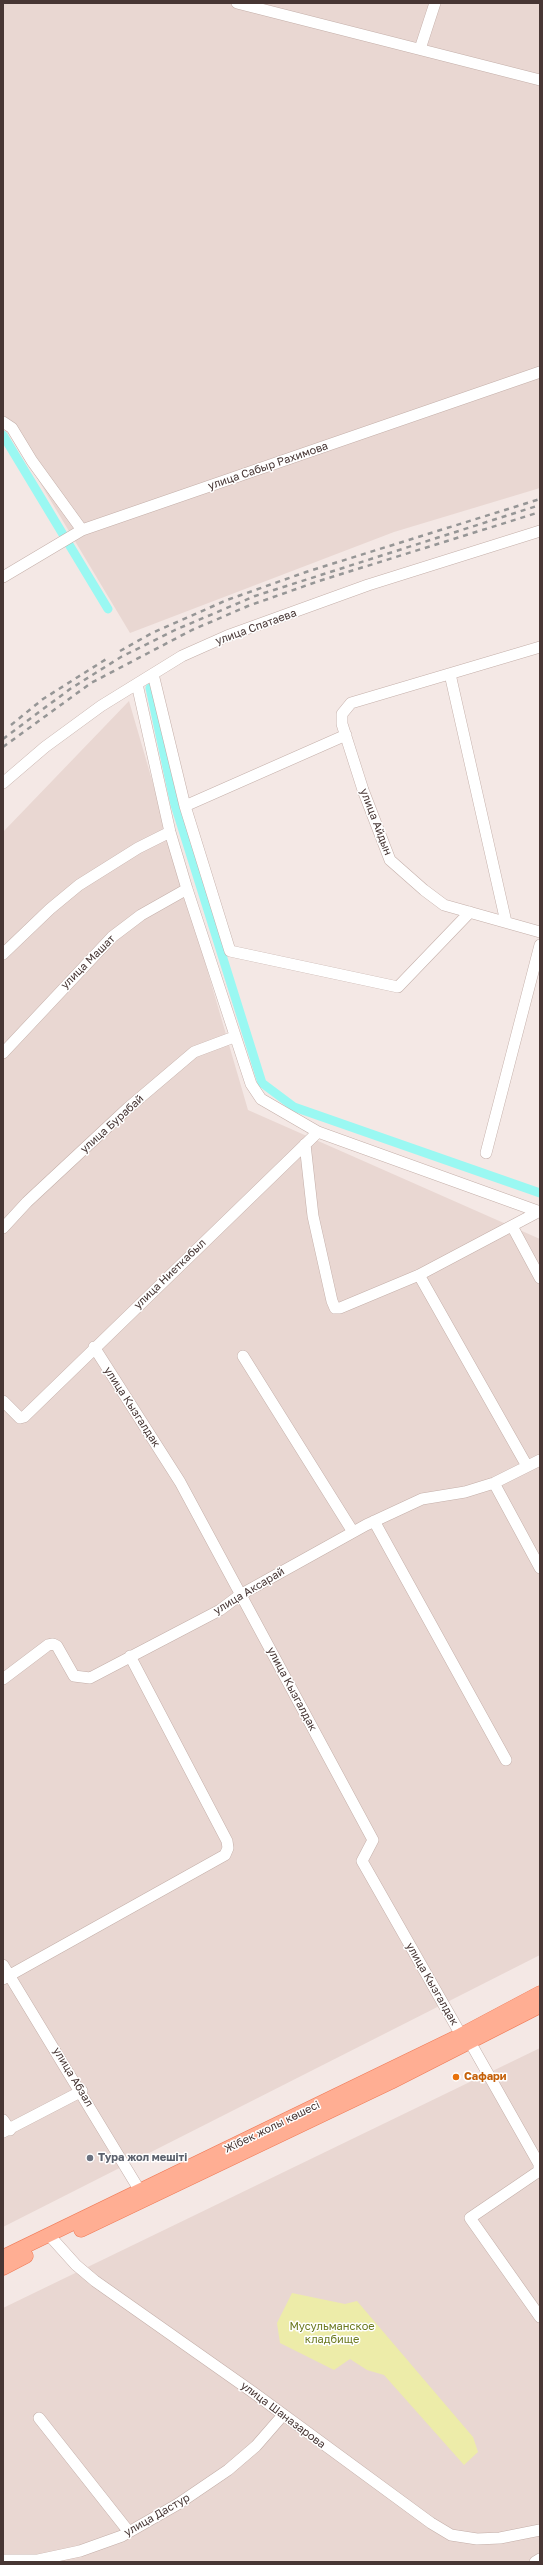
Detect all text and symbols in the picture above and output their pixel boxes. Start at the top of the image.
street label: улица Сабыр Рахимова [206,439,330,493]
street label: улица Спатаева [214,606,298,648]
street label: улица Айдын [357,787,395,857]
street label: улица Машат [58,932,118,992]
street label: улица Бурабай [78,1092,146,1156]
street label: улица Ниеткабыл [131,1236,209,1312]
street label: улица Кызгалдак [101,1364,163,1450]
street label: улица Аксарай [211,1565,287,1617]
street label: улица Кызгалдак [264,1645,320,1733]
street label: улица Кызгалдак [403,1940,461,2028]
street label: улица Абзал [50,2045,96,2109]
place label: Сафари [464,2070,507,2084]
marker: Сафари [451,2072,461,2082]
street label: Жібек жолы көшесі [222,2098,322,2156]
place label: Тура жол мешіті [98,2151,187,2165]
marker: Тура жол мешіті [85,2153,95,2163]
park label: Мусульманское кладбище [289,2320,375,2346]
street label: улица Шаназарова [238,2379,328,2451]
street label: улица Дастур [122,2491,192,2539]

